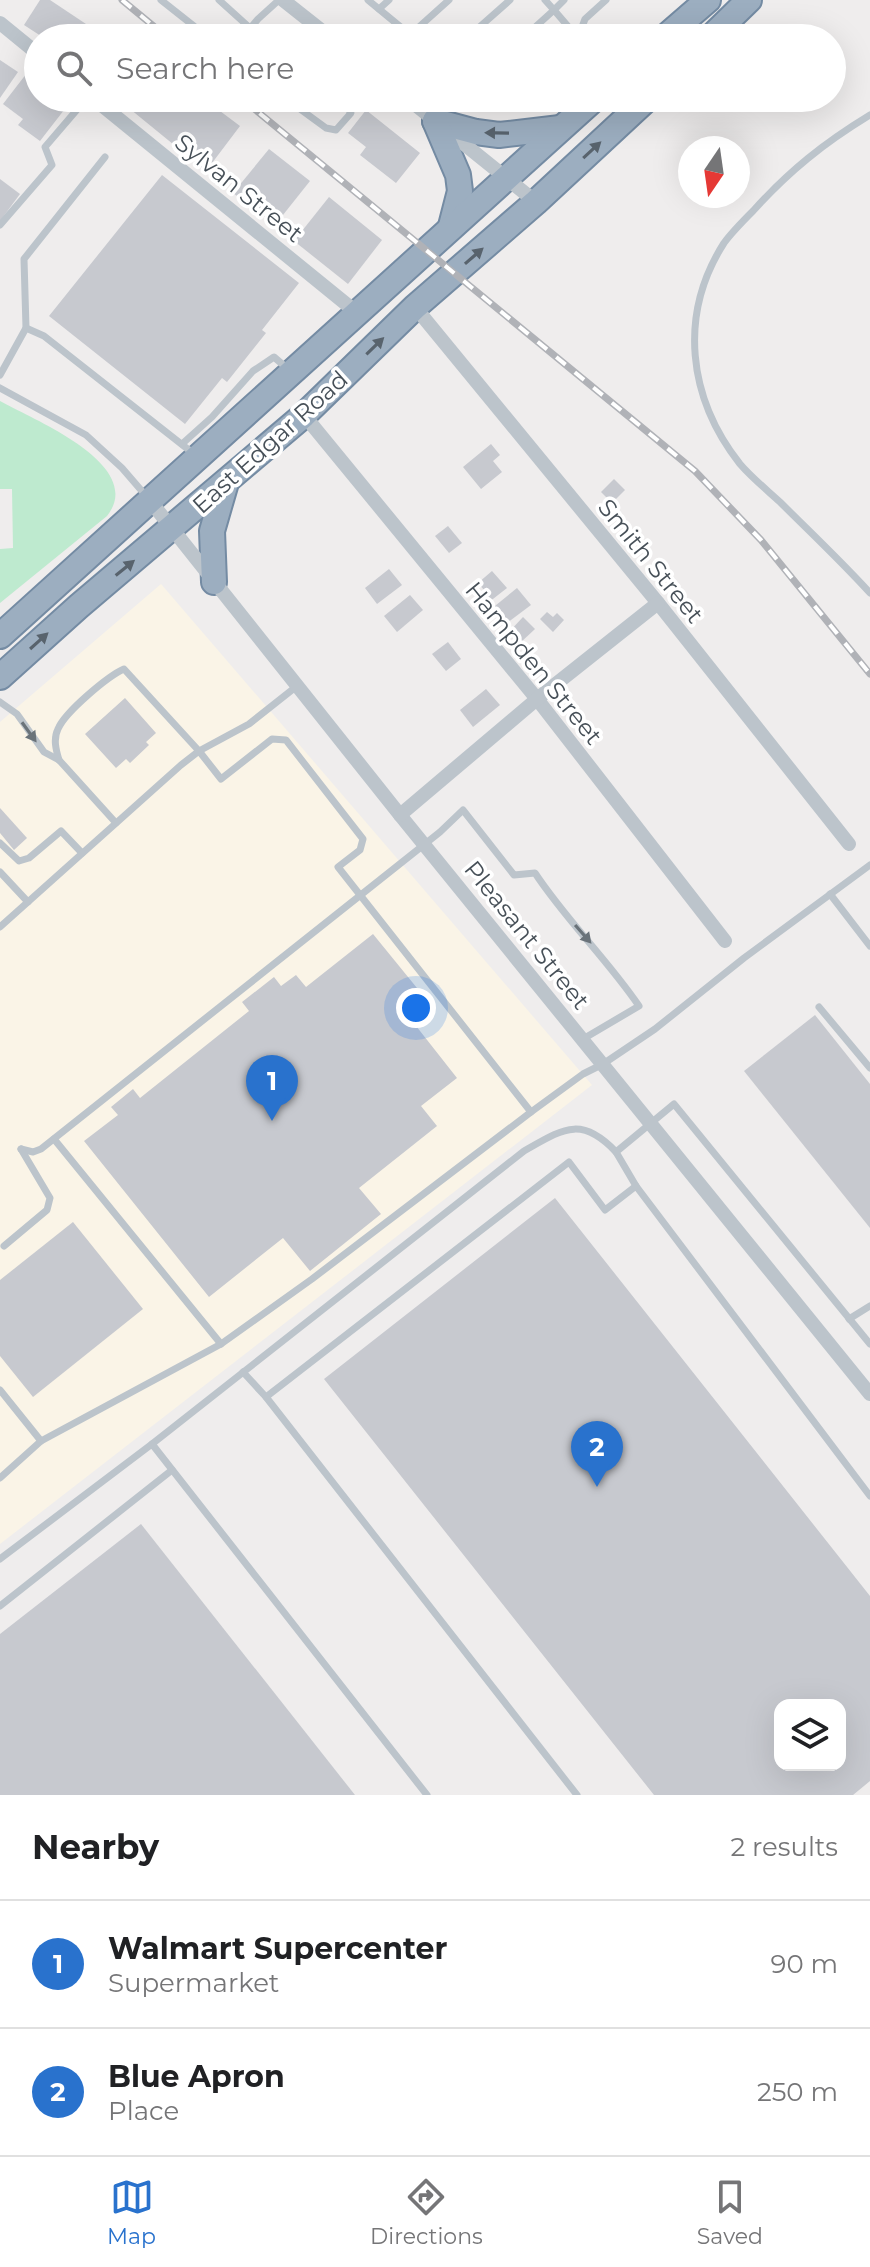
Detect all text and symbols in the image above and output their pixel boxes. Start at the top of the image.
search box [24,24,846,112]
icon: search [52,46,96,90]
text: Search here [116,50,294,87]
one-way arrow [484,127,509,140]
street label: Sylvan Street [169,128,309,249]
north arrow [678,136,750,208]
one-way arrow [582,141,601,159]
one-way arrow [464,247,483,265]
one-way arrow [365,338,384,356]
street label: East Edgar Road [186,365,354,519]
street label: Smith Street [592,493,710,629]
one-way arrow [115,560,135,577]
street label: Hampden Street [459,576,609,751]
one-way arrow [30,633,49,651]
one-way arrow [21,721,36,742]
street label: Pleasant Street [458,855,596,1015]
one-way arrow [574,924,591,944]
your location [396,988,436,1028]
pin: 1 [246,1055,298,1121]
pin: 2 [571,1421,623,1487]
map controls [774,1699,846,1771]
button: layers [774,1699,846,1771]
text: Nearby [32,1826,159,1868]
text: 2 results [730,1831,838,1863]
text: Walmart Supercenter [108,1930,447,1967]
text: 1 [53,1948,63,1980]
text: 90 m [771,1948,838,1980]
text: Supermarket [108,1967,279,1999]
text: Blue Apron [108,2058,285,2095]
text: 2 [50,2076,66,2108]
text: 250 m [757,2076,838,2108]
text: Place [108,2095,179,2127]
tab: Map [107,2175,156,2250]
tab: Directions [370,2175,483,2250]
tab: Saved [697,2175,763,2250]

